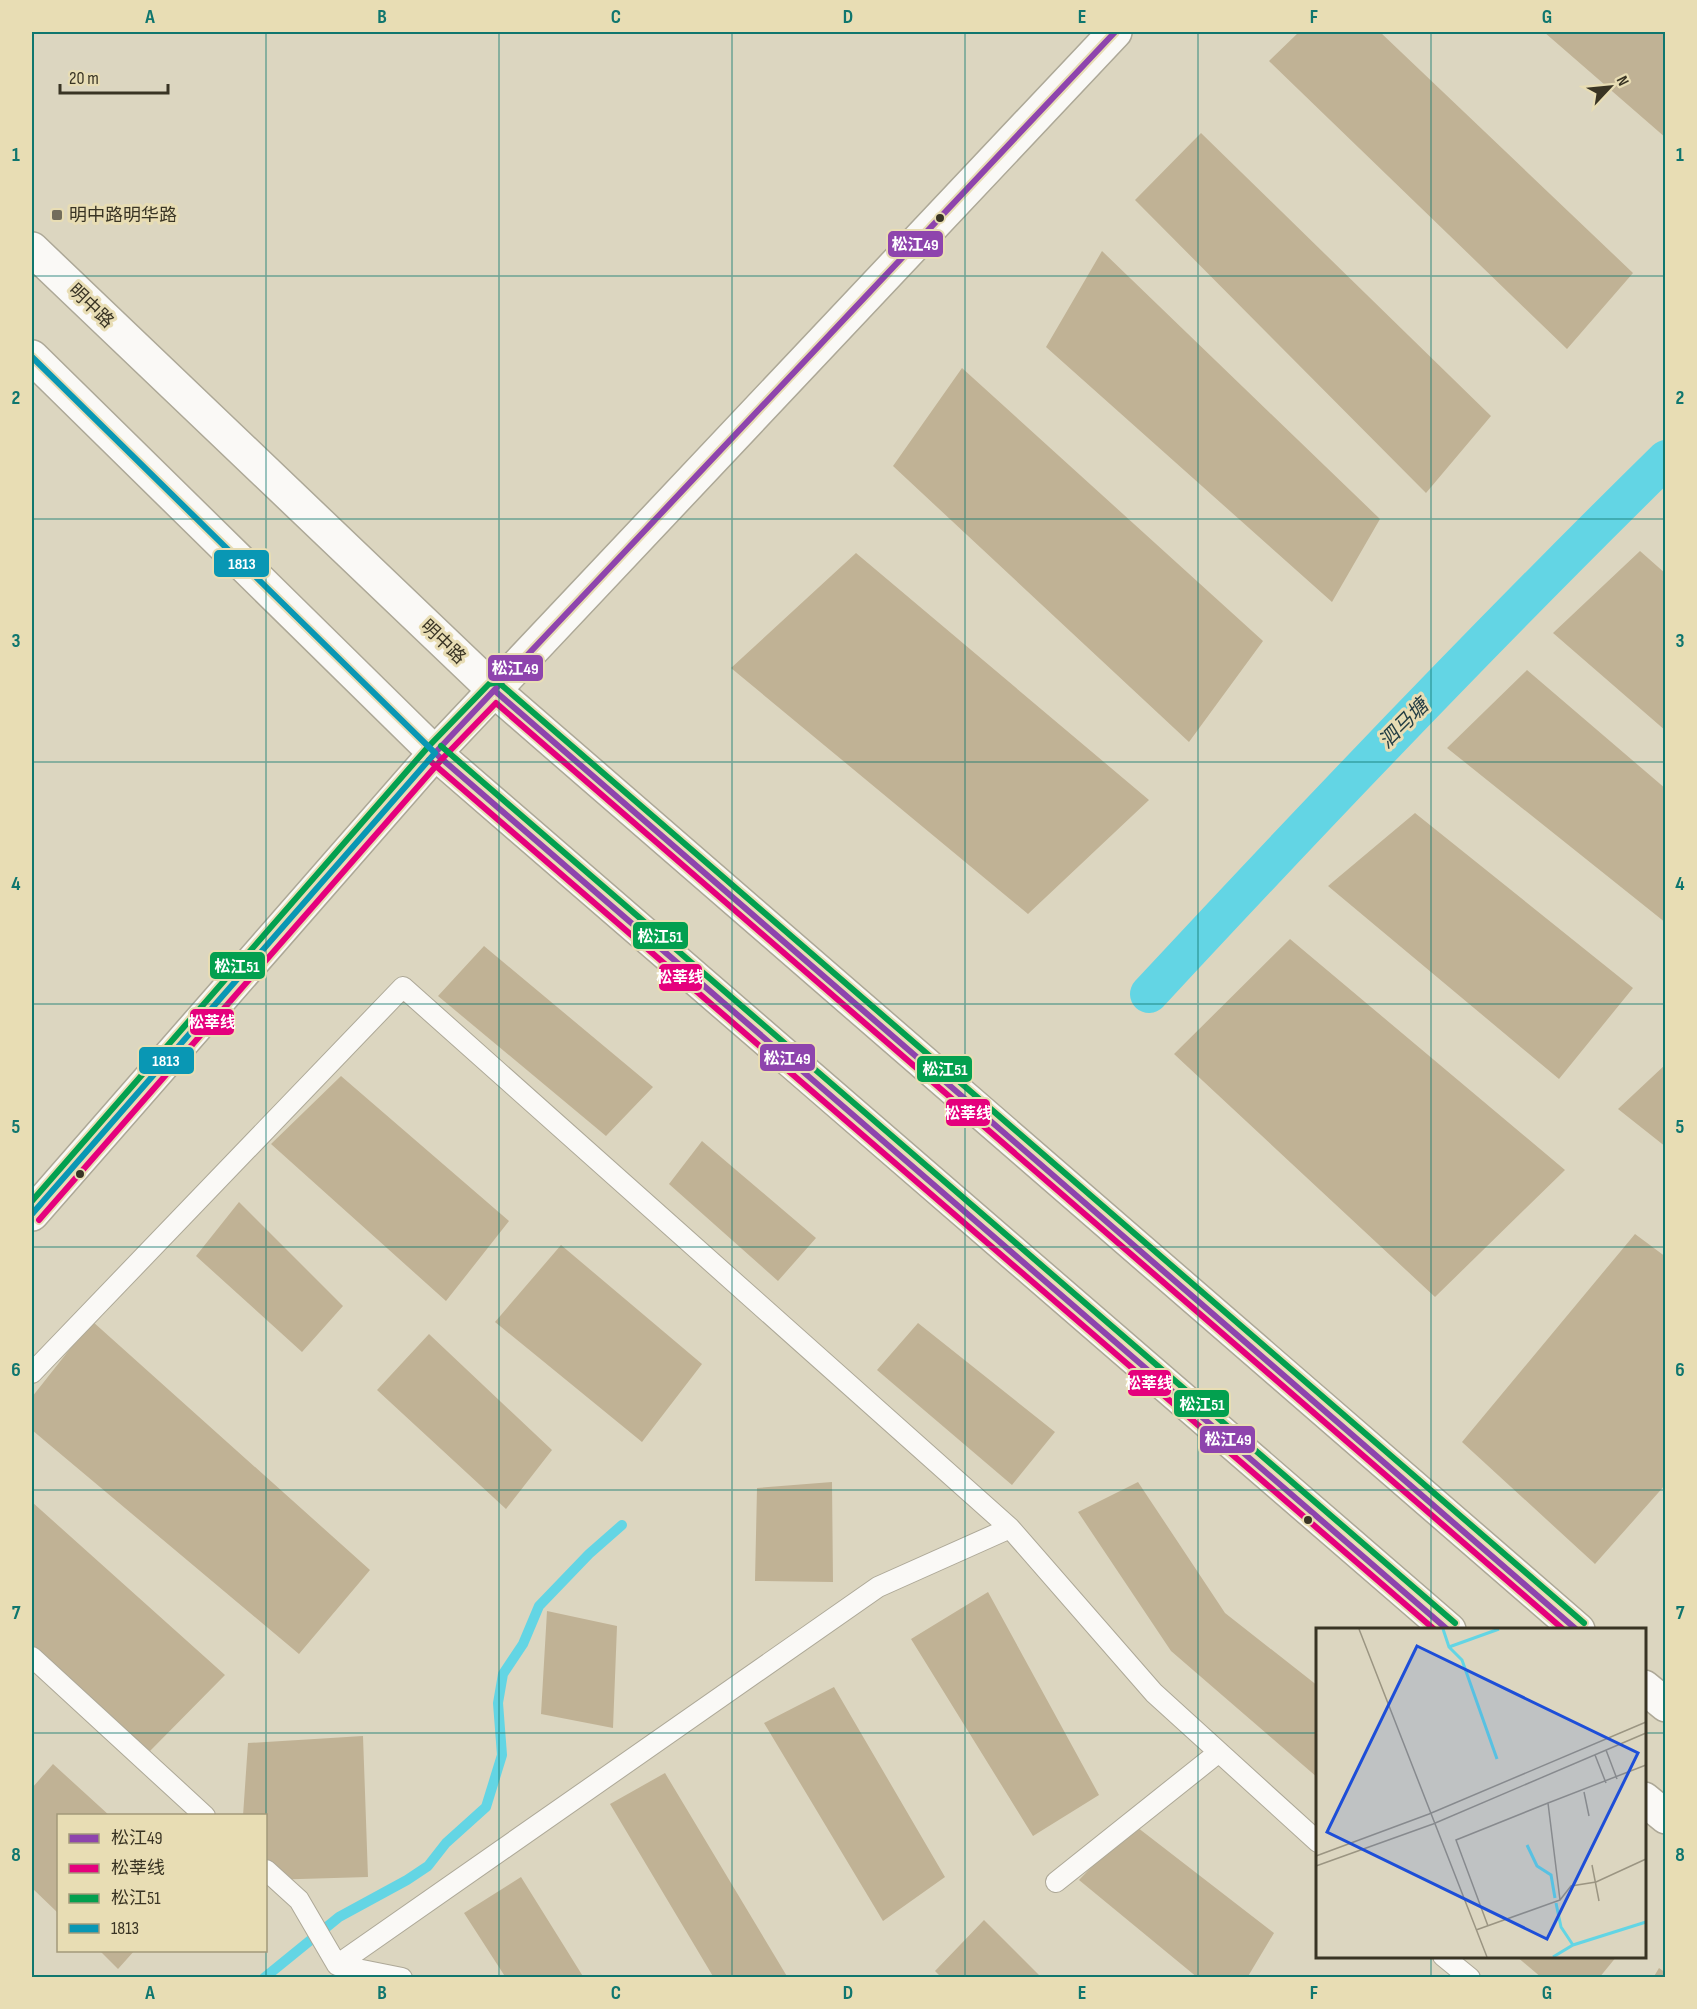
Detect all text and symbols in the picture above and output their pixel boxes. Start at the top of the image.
text: A [144,5,155,29]
text: B [377,5,387,29]
text: C [611,5,621,29]
text: D [843,5,853,29]
text: E [1078,5,1086,29]
text: F [1310,5,1318,29]
text: G [1542,5,1552,29]
scale bar [60,57,168,95]
north arrow [1580,57,1640,117]
text: 20 m [69,68,99,89]
text: N [1612,73,1633,89]
text: 1 [12,143,20,167]
text: 1 [1676,143,1684,167]
place label: 明中路明华路 [69,205,177,226]
marker: 明中路明华路 [50,208,64,222]
unlabelled marker [934,212,946,224]
line badge: 松江49 [887,230,944,258]
text: 松江49 [891,236,939,255]
street label: 明中路 [64,280,118,332]
text: 2 [12,386,20,410]
text: 2 [1676,386,1684,410]
line badge: 1813 [213,549,270,578]
text: 1813 [228,555,256,574]
street label: 明中路 [416,616,470,668]
text: 3 [12,629,21,653]
text: 3 [1676,629,1685,653]
line badge: 松江49 [487,654,544,682]
text: 松江49 [491,660,539,679]
water label: 泗马塘 [1374,692,1436,754]
text: 4 [11,872,21,896]
text: 4 [1675,872,1685,896]
line badge: 松江51 [632,921,689,950]
text: 松江51 [637,928,683,947]
line badge: 松江51 [209,951,266,980]
text: 松江51 [214,958,260,977]
line badge: 松莘线 [658,963,703,992]
text: 松莘线 [656,969,704,988]
line badge: 松莘线 [189,1008,235,1036]
text: 松莘线 [188,1014,236,1033]
line badge: 松江49 [759,1043,816,1072]
line badge: 1813 [138,1046,195,1075]
text: 松江49 [763,1050,811,1069]
text: 1813 [152,1052,180,1071]
line badge: 松江51 [916,1055,973,1083]
text: 松江51 [922,1061,968,1080]
line badge: 松莘线 [945,1098,991,1127]
text: 松莘线 [944,1105,992,1124]
text: 5 [12,1115,21,1139]
text: 5 [1676,1115,1685,1139]
unlabelled marker [74,1168,86,1180]
text: 6 [11,1358,21,1382]
text: 6 [1675,1358,1685,1382]
line badge: 松莘线 [1127,1369,1172,1397]
text: 松莘线 [1125,1375,1173,1394]
line badge: 松江51 [1173,1389,1230,1418]
text: 松江51 [1179,1396,1225,1415]
line badge: 松江49 [1199,1425,1256,1454]
text: 松江49 [1204,1431,1252,1450]
unlabelled marker [1302,1514,1314,1526]
text: 7 [12,1601,21,1625]
text: 7 [1676,1601,1685,1625]
inset map [1316,1628,1646,1958]
legend [57,1814,267,1952]
text: 松江49 [111,1828,163,1849]
text: 8 [11,1843,21,1867]
text: 8 [1675,1843,1685,1867]
text: 松莘线 [111,1858,165,1879]
text: 松江51 [111,1888,161,1909]
text: 1813 [111,1918,139,1939]
text: A [144,1981,155,2005]
text: B [377,1981,387,2005]
text: C [611,1981,621,2005]
text: D [843,1981,853,2005]
text: E [1078,1981,1086,2005]
text: F [1310,1981,1318,2005]
text: G [1542,1981,1552,2005]

